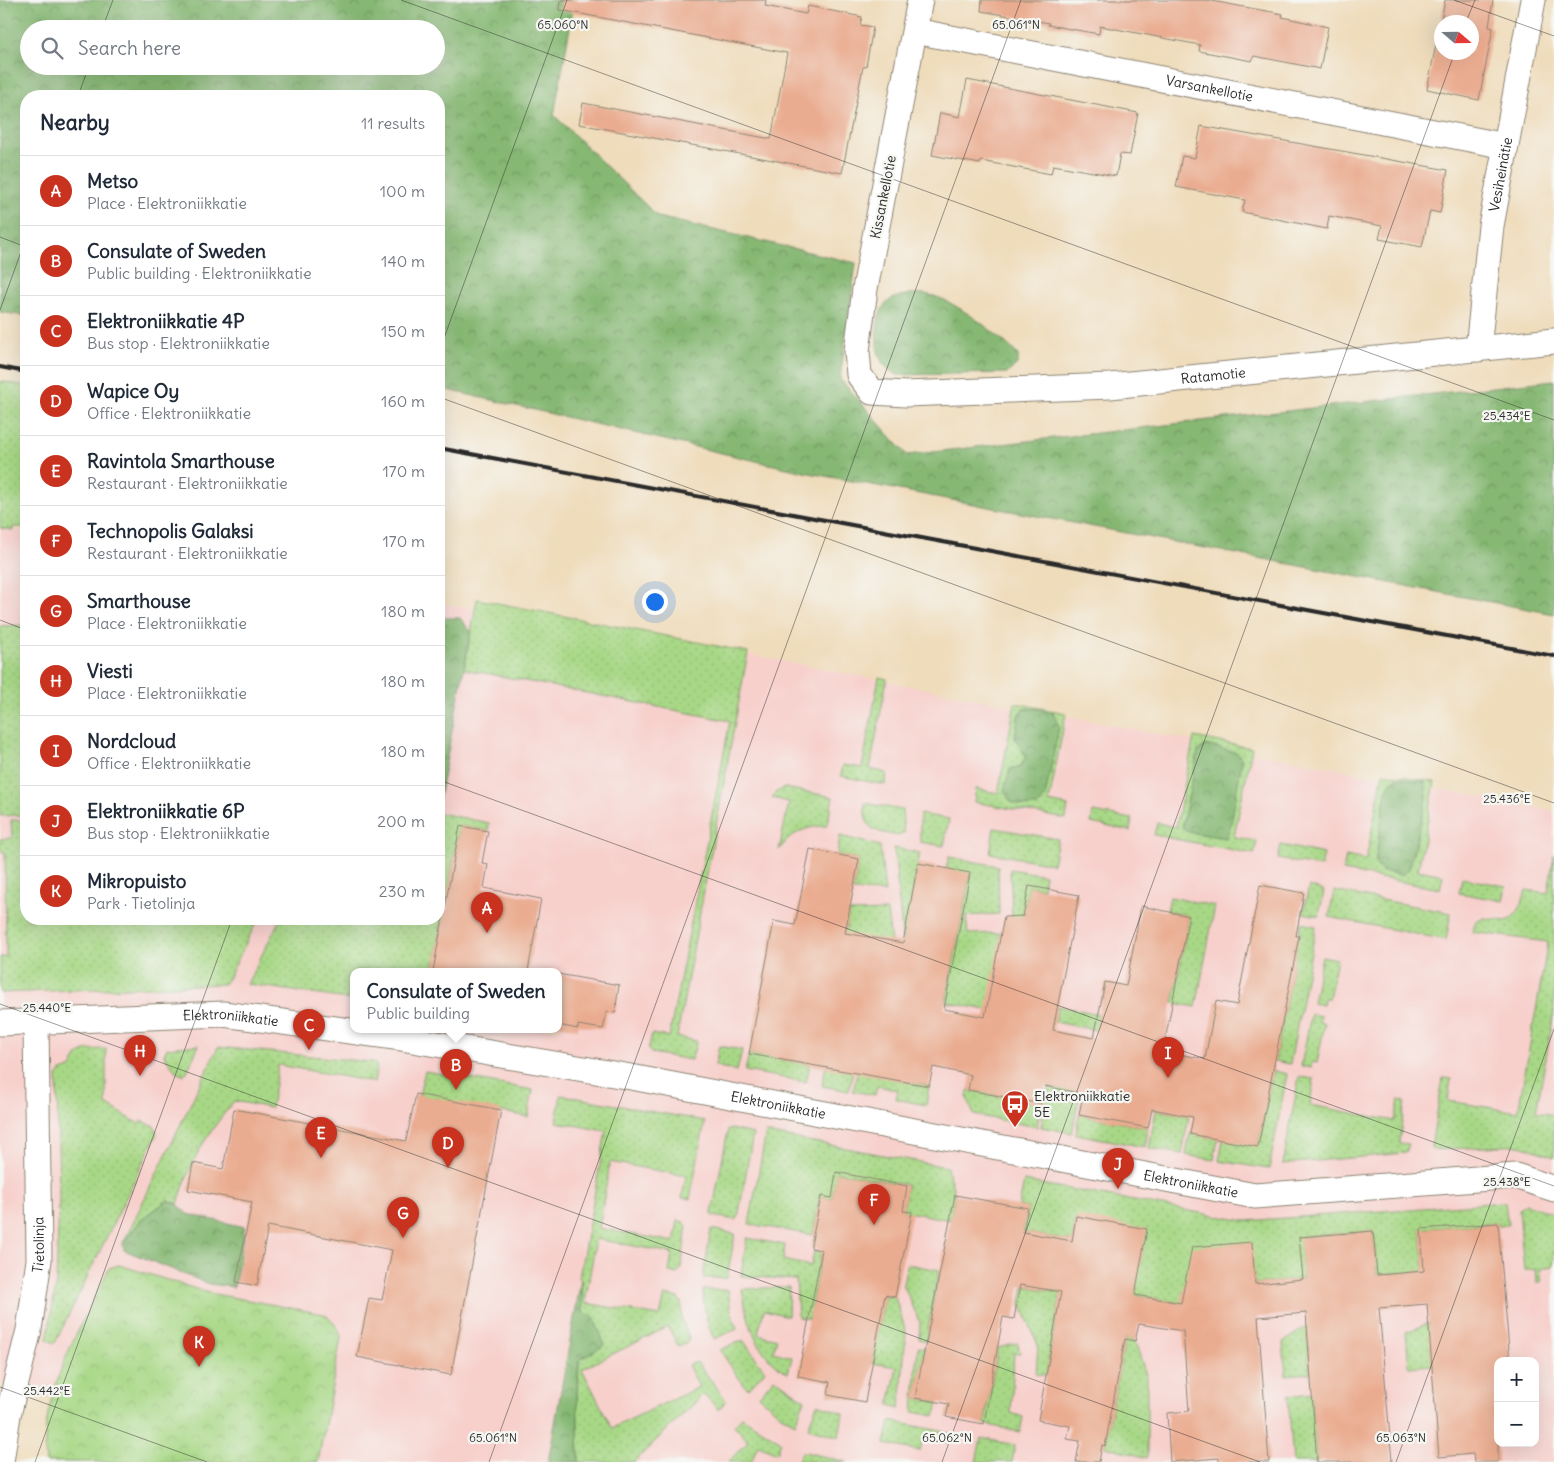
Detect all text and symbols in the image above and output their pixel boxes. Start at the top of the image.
north arrow [1434,15,1479,60]
text: 65.060°N [537,17,589,32]
text: 65.061°N [992,17,1040,32]
search box [20,20,445,75]
icon: search [38,34,66,62]
text: Search here [78,36,181,60]
street label: Varsankellotie [1164,71,1255,106]
text: Nearby [40,109,110,136]
text: 11 results [361,113,425,133]
street label: Vesiheinätie [1485,136,1516,213]
street label: Kissankellotie [866,154,900,240]
text: Metso [87,169,138,193]
text: A [51,181,61,201]
text: 100 m [380,181,425,201]
text: Place · Elektroniikkatie [87,193,247,213]
text: Consulate of Sweden [87,239,266,263]
text: B [51,251,61,271]
text: 140 m [381,251,425,271]
text: Public building · Elektroniikkatie [87,263,312,283]
text: Elektroniikkatie 4P [87,309,244,333]
text: C [51,321,61,341]
text: 150 m [381,321,425,341]
text: Bus stop · Elektroniikkatie [87,333,270,353]
street label: Ratamotie [1180,363,1246,388]
text: Wapice Oy [87,379,179,403]
text: D [50,391,62,411]
text: 160 m [381,391,425,411]
text: Office · Elektroniikkatie [87,403,251,423]
text: 25.434°E [1483,408,1531,423]
text: Ravintola Smarthouse [87,449,275,473]
text: E [51,461,61,481]
text: 170 m [382,461,425,481]
text: Restaurant · Elektroniikkatie [87,473,288,493]
text: Technopolis Galaksi [87,519,254,543]
text: F [51,531,61,551]
text: 170 m [382,531,425,551]
text: Restaurant · Elektroniikkatie [87,543,288,563]
text: Smarthouse [87,589,191,613]
your location [642,589,668,615]
text: G [50,601,62,621]
text: 180 m [381,601,425,621]
text: Place · Elektroniikkatie [87,613,247,633]
text: Viesti [87,659,133,683]
text: H [50,671,62,691]
text: 180 m [381,671,425,691]
text: Place · Elektroniikkatie [87,683,247,703]
text: Nordcloud [87,729,176,753]
text: I [53,741,59,761]
text: 180 m [381,741,425,761]
text: Office · Elektroniikkatie [87,753,251,773]
text: 25.436°E [1483,791,1531,806]
text: Elektroniikkatie 6P [87,799,244,823]
text: J [52,811,60,831]
text: 200 m [377,811,425,831]
text: Bus stop · Elektroniikkatie [87,823,270,843]
text: Mikropuisto [87,869,186,893]
text: K [51,881,61,901]
text: 230 m [379,881,425,901]
pin: A [471,892,503,933]
text: Park · Tietolinja [87,893,195,913]
popup [350,968,562,1033]
text: Consulate of Sweden [367,979,545,1003]
text: 25.440°E [23,1000,71,1015]
text: Public building [367,1003,470,1023]
street label: Elektroniikkatie [182,1005,280,1030]
pin: C [293,1009,325,1050]
pin: H [124,1035,156,1076]
pin: I [1152,1037,1184,1078]
pin: B [440,1049,472,1090]
street label: Elektroniikkatie [729,1087,827,1123]
place label: Elektroniikkatie 5E [1034,1087,1130,1121]
bus stop icon: Elektroniikkatie 5E [1000,1089,1030,1128]
pin: E [305,1117,337,1158]
pin: D [432,1127,464,1168]
pin: J [1102,1148,1134,1189]
street label: Elektroniikkatie [1142,1166,1240,1202]
text: 25.438°E [1483,1174,1531,1189]
pin: F [858,1184,890,1225]
pin: G [387,1197,419,1238]
street label: Tietolinja [28,1217,48,1274]
pin: K [183,1326,215,1367]
map controls [1494,1357,1539,1447]
button: + [1494,1357,1539,1402]
text: 25.442°E [23,1383,71,1398]
button: − [1494,1402,1539,1447]
text: 65.061°N [469,1430,517,1445]
text: 65.062°N [922,1430,972,1445]
text: 65.063°N [1376,1430,1426,1445]

